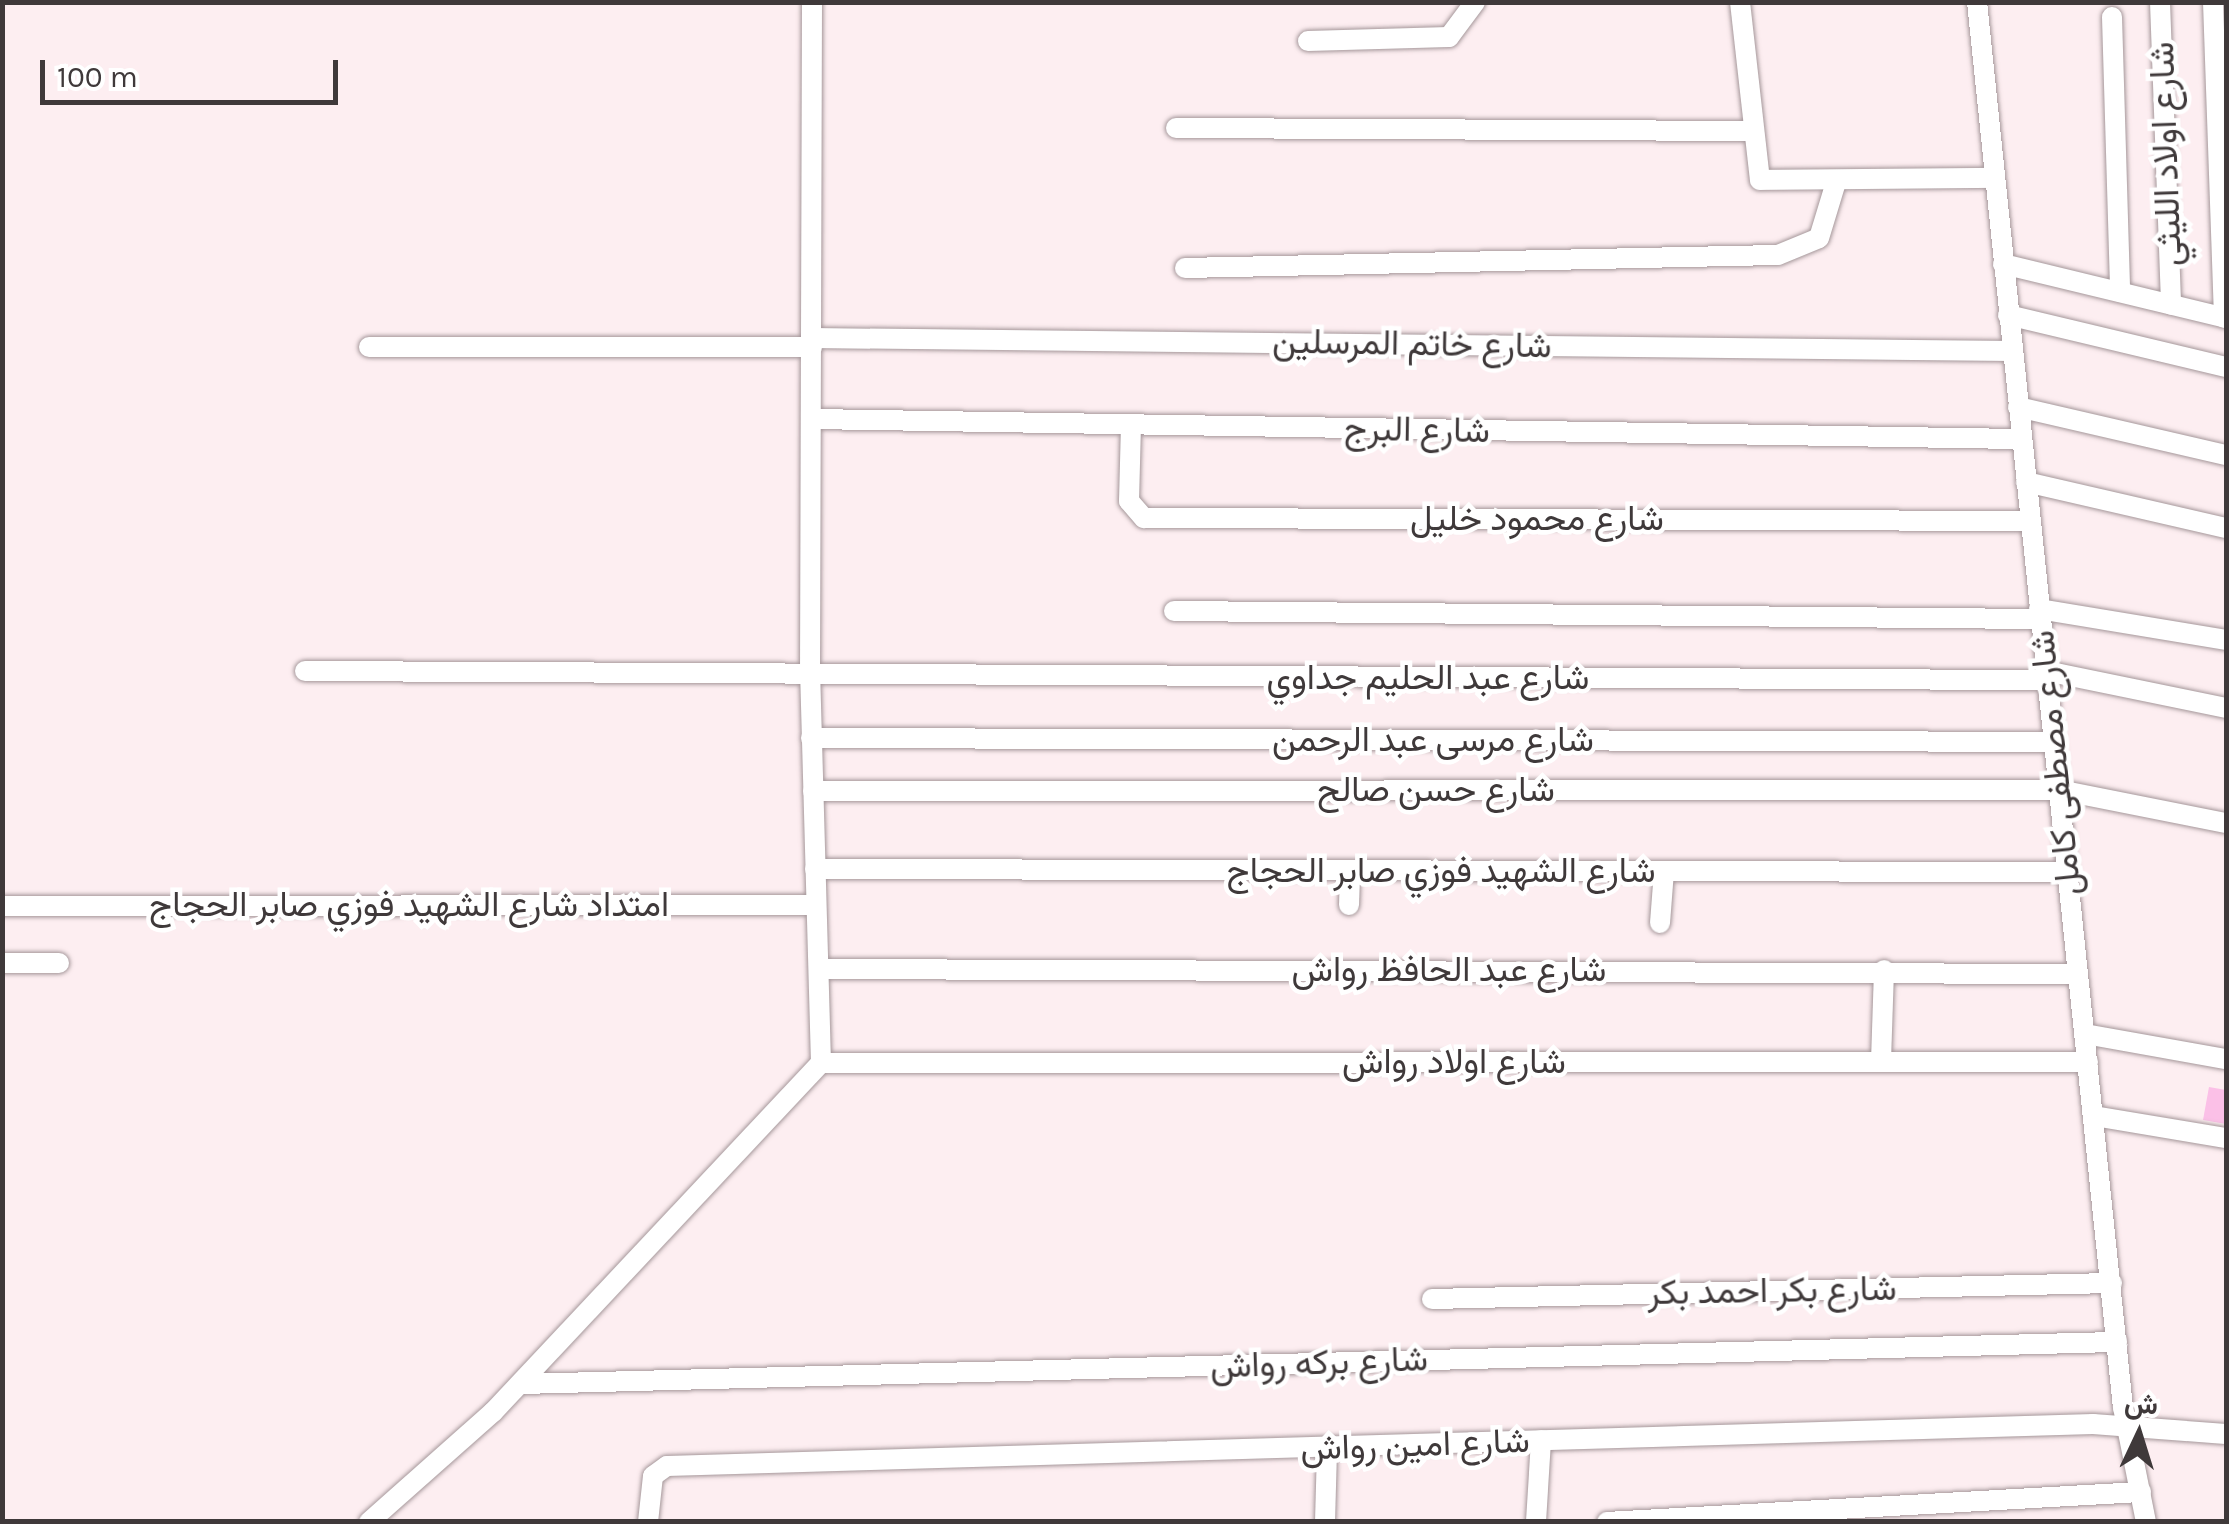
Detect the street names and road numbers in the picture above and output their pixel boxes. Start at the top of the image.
street label: شارع اولاد الليثي [2141,41,2191,267]
street label: شارع خاتم المرسلين [1272,321,1552,367]
street label: شارع البرج [1344,408,1490,452]
street label: شارع محمود خليل [1410,498,1664,540]
street label: شارع مصطفى كامل [2021,628,2091,898]
street label: شارع عبد الحليم جداوي [1267,657,1589,699]
street label: شارع مرسى عبد الرحمن [1272,719,1594,761]
street label: شارع حسن صالح [1317,769,1555,811]
street label: شارع الشهيد فوزي صابر الحجاج [1226,850,1656,892]
street label: امتداد شارع الشهيد فوزي صابر الحجاج [149,884,669,926]
street label: شارع عبد الحافظ رواش [1292,949,1606,991]
street label: شارع اولاد رواش [1342,1041,1566,1083]
street label: شارع بكر احمد بكر [1647,1268,1897,1314]
street label: شارع بركه رواش [1209,1338,1429,1388]
street label: شارع امين رواش [1300,1420,1530,1470]

